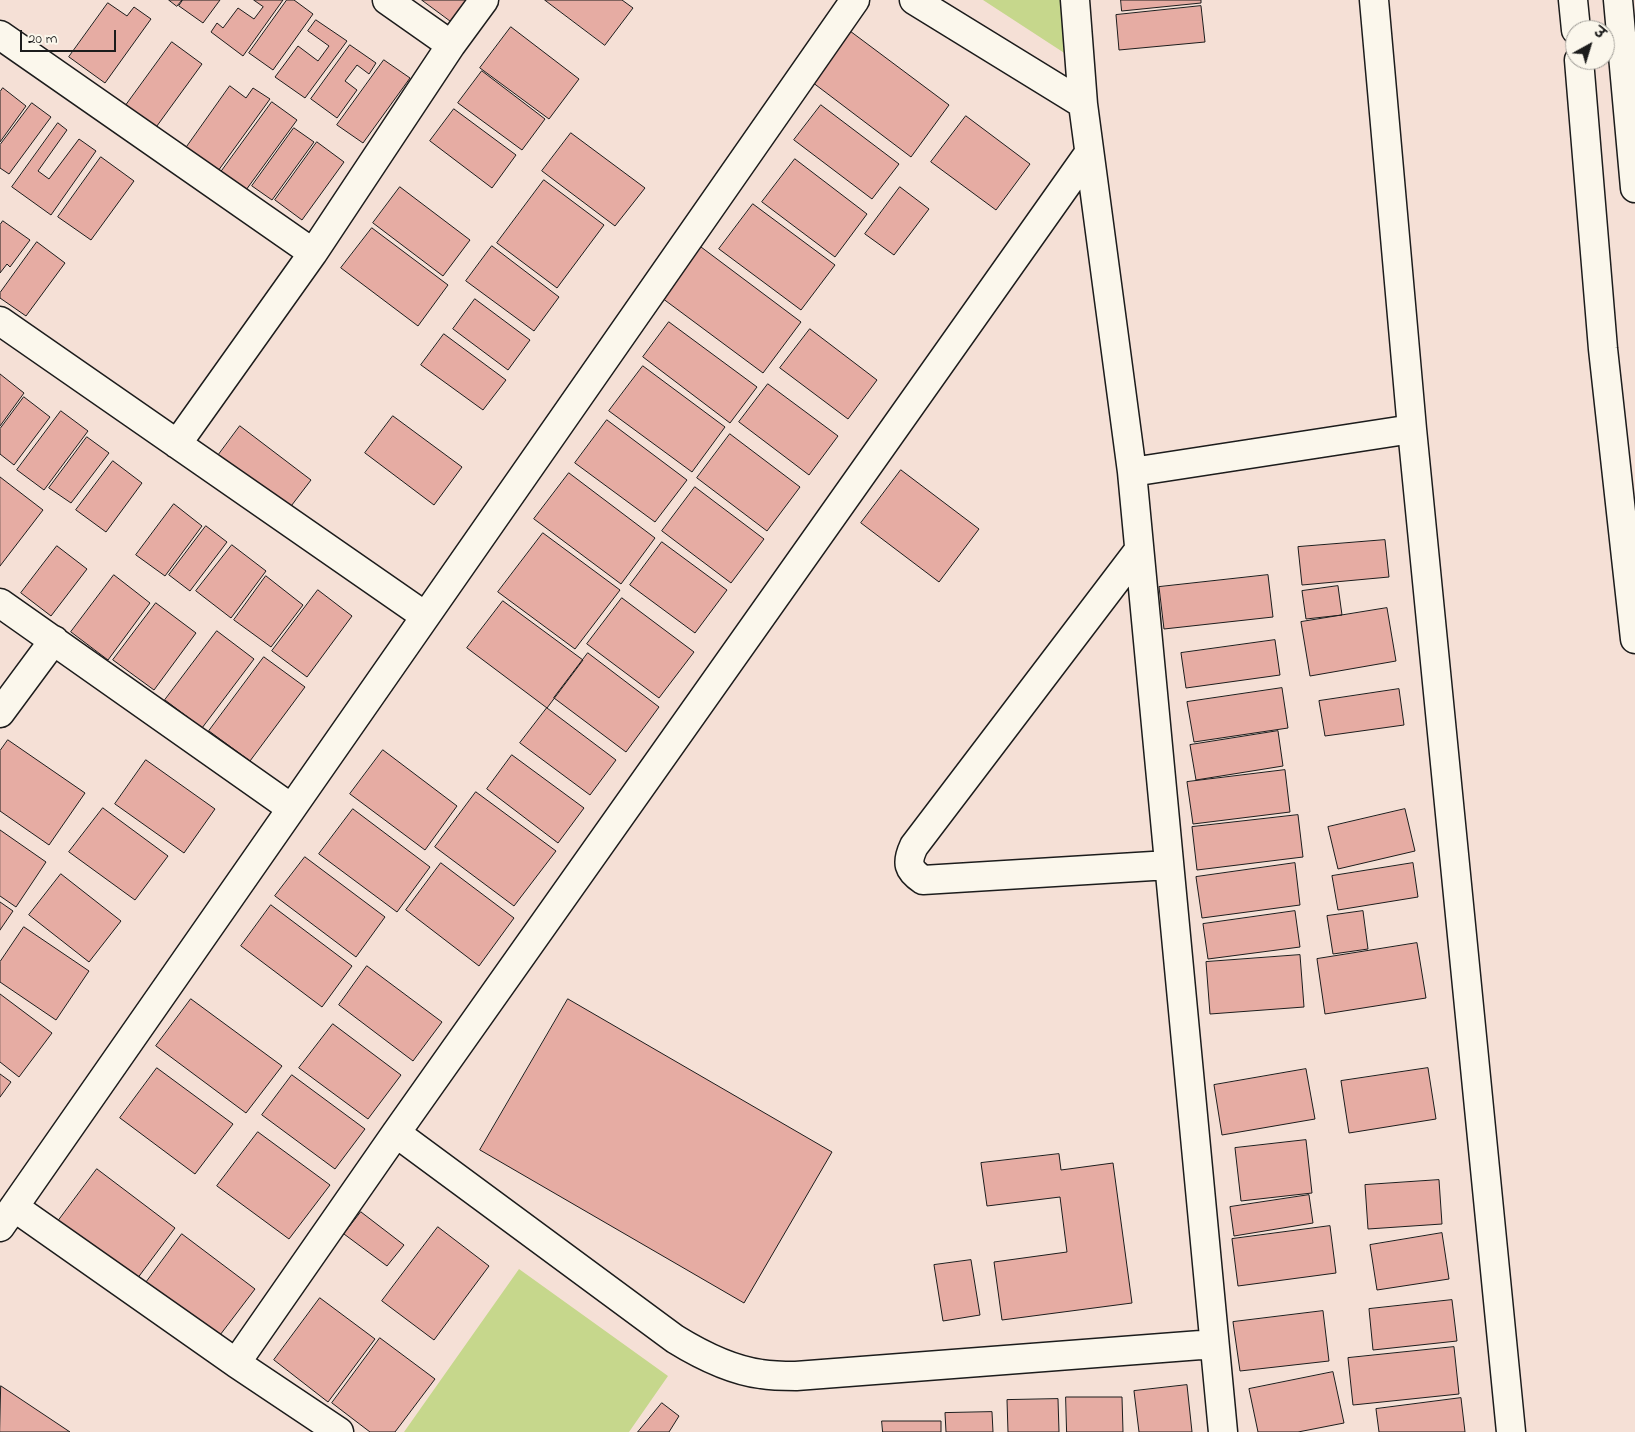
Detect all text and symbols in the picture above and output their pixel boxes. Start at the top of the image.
scale bar [22,20,119,52]
north arrow [1565,20,1615,70]
text: उ [1589,23,1609,45]
text: 20 m [28,28,57,50]

